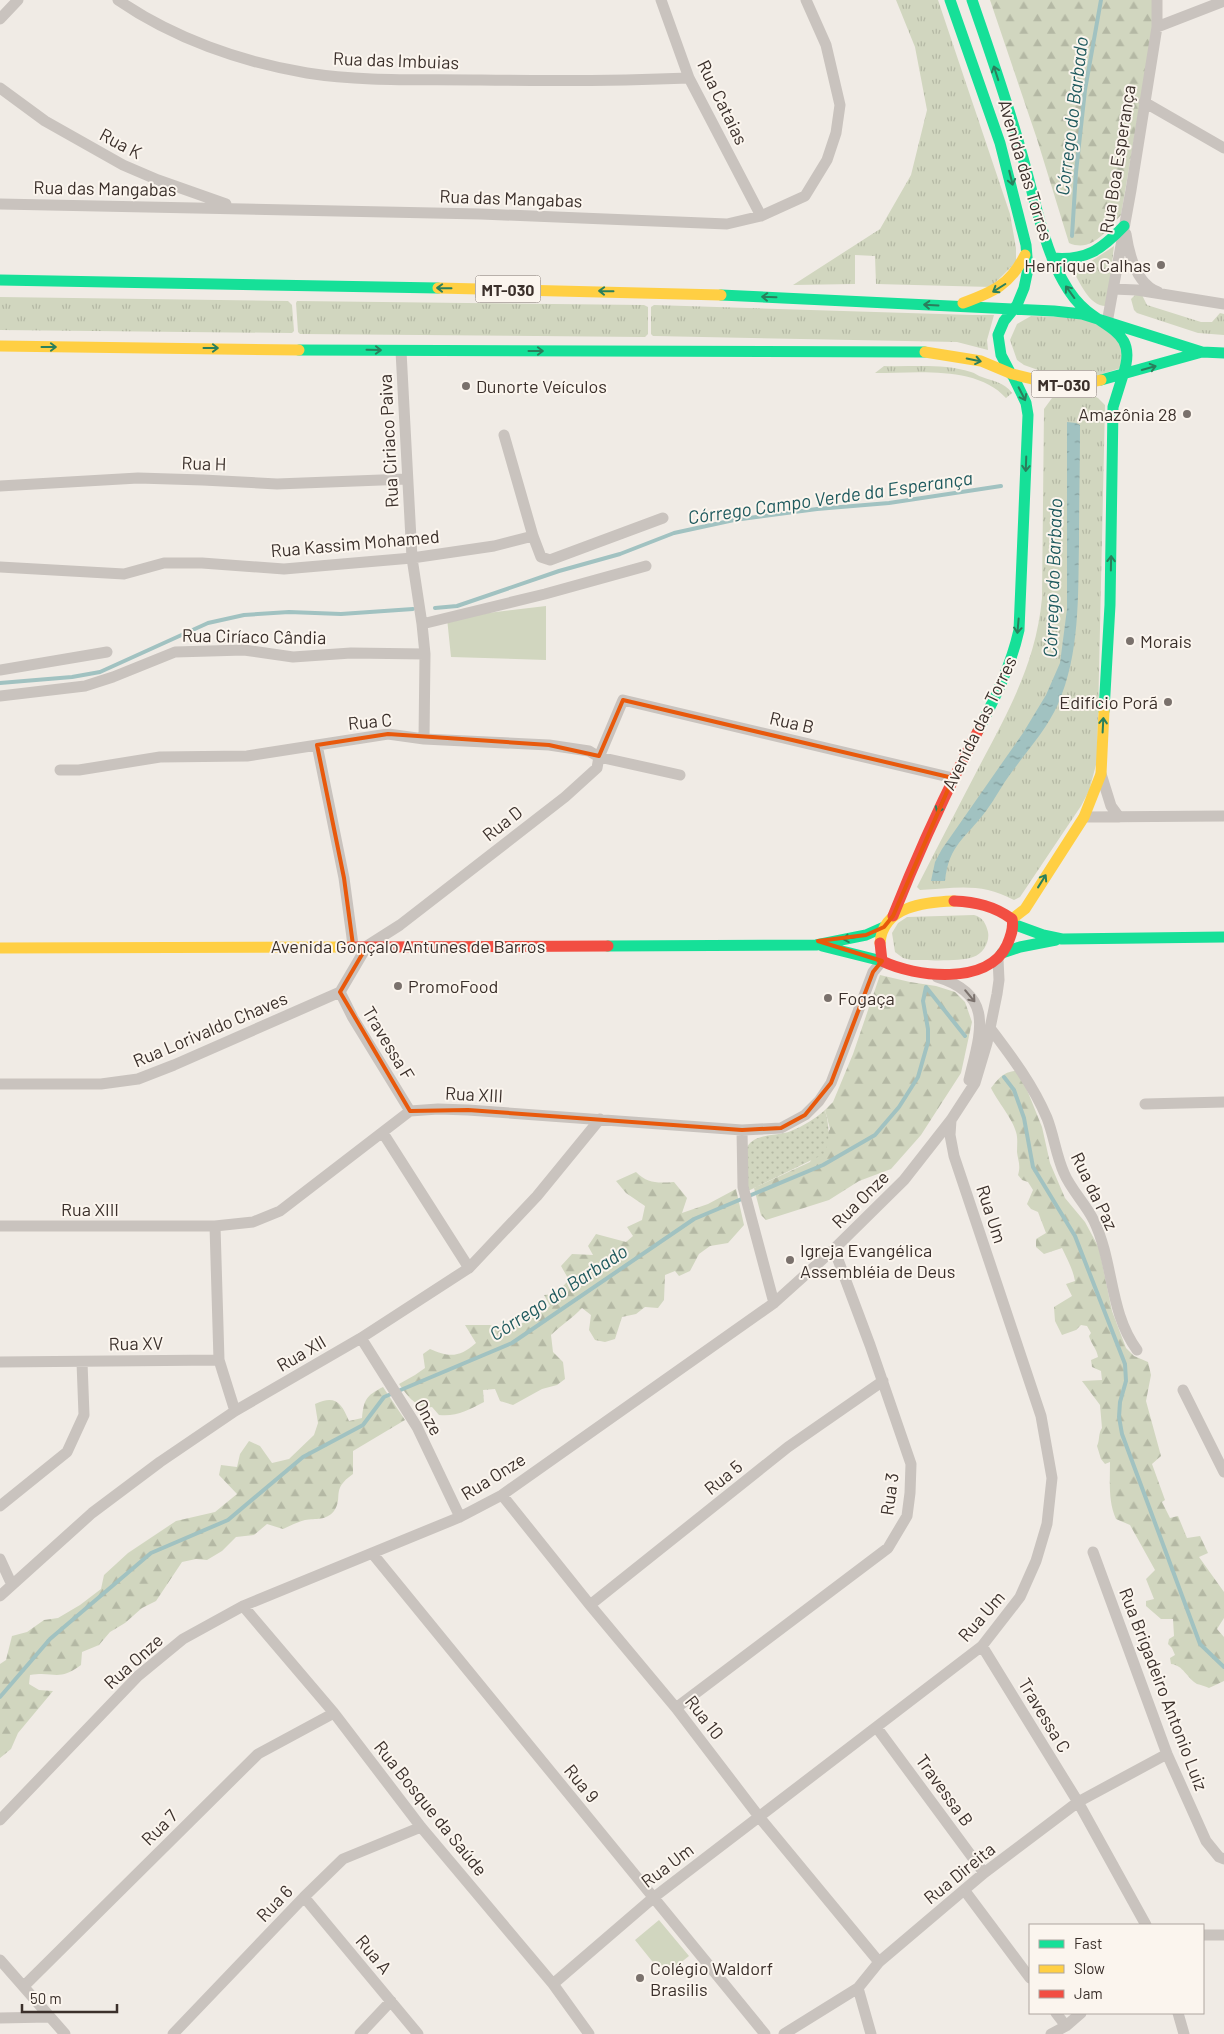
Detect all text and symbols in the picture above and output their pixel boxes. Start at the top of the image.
water label: Córrego do Barbado [1050,35,1092,197]
street label: Rua das Imbuias [333,47,459,73]
street label: Rua Cataias [693,56,753,148]
one-way arrow [991,65,1000,81]
street label: Rua Boa Esperança [1094,83,1140,235]
street label: Avenida das Torres [994,97,1058,243]
street label: Rua K [96,123,146,163]
one-way arrow [1007,170,1016,186]
street label: Rua das Mangabas [33,176,177,200]
street label: Rua das Mangabas [439,185,583,211]
place label: Henrique Calhas [1024,254,1151,276]
marker: Henrique Calhas [1155,259,1167,271]
road number: MT-030 [476,276,540,302]
one-way arrow [436,283,452,292]
one-way arrow [992,283,1006,293]
one-way arrow [1065,285,1075,299]
one-way arrow [599,286,615,296]
one-way arrow [761,293,777,302]
one-way arrow [923,300,939,309]
one-way arrow [40,342,56,351]
one-way arrow [202,343,219,353]
one-way arrow [365,345,381,355]
one-way arrow [528,346,544,356]
one-way arrow [966,356,982,365]
one-way arrow [1140,362,1156,372]
road number: MT-030 [1032,370,1096,398]
street label: Rua Ciriaco Paiva [374,374,402,508]
place label: Dunorte Veículos [476,375,607,397]
marker: Dunorte Veículos [460,380,472,392]
one-way arrow [1018,386,1027,401]
place label: Amazônia 28 [1078,403,1177,425]
marker: Amazônia 28 [1181,408,1193,420]
street label: Rua H [181,451,227,475]
one-way arrow [1021,455,1031,471]
water label: Córrego Campo Verde da Esperança [686,466,974,528]
water label: Córrego do Barbado [1038,498,1066,658]
street label: Rua Kassim Mohamed [270,525,440,561]
one-way arrow [1106,555,1115,571]
one-way arrow [1014,617,1023,633]
street label: Rua Ciríaco Cândia [182,624,326,648]
place label: Morais [1140,630,1192,652]
marker: Morais [1124,635,1136,647]
street label: Avenida das Torres [937,652,1021,794]
place label: Edifício Porã [1059,691,1158,713]
marker: Edifício Porã [1162,696,1174,708]
street label: Rua B [768,706,816,738]
street label: Rua C [347,708,393,734]
one-way arrow [1098,718,1108,734]
one-way arrow [934,798,944,813]
street label: Rua D [478,801,526,845]
one-way arrow [1038,875,1048,889]
one-way arrow [843,933,859,943]
street label: Avenida Gonçalo Antunes de Barros [271,935,545,957]
place label: PromoFood [408,975,498,997]
marker: PromoFood [392,980,404,992]
street label: Rua Lorivaldo Chaves [129,987,291,1071]
place label: Fogaça [838,987,895,1009]
one-way arrow [964,990,975,1003]
marker: Fogaça [822,992,834,1004]
street label: Travessa F [358,1002,420,1084]
street label: Rua XIII [444,1081,504,1107]
street label: Rua da Paz [1067,1148,1123,1234]
street label: Rua Onze [827,1166,893,1232]
street label: Rua Um [972,1182,1012,1246]
street label: Rua XIII [61,1198,119,1220]
water label: Córrego do Barbado [485,1239,631,1345]
place label: Igreja Evangélica Assembléia de Deus [800,1239,955,1282]
marker: Igreja Evangélica Assembléia de Deus [784,1254,796,1266]
street label: Rua XII [272,1330,330,1376]
street label: Rua XV [108,1332,164,1354]
street label: Onze [410,1395,448,1439]
street label: Rua Onze [457,1448,529,1504]
street label: Rua 5 [699,1455,747,1499]
street label: Rua 3 [875,1471,903,1517]
street label: Rua Brigadeiro Antonio Luiz [1115,1584,1213,1794]
street label: Rua Um [953,1586,1009,1646]
street label: Rua Onze [99,1629,167,1693]
street label: Travessa C [1014,1674,1076,1756]
street label: Rua 10 [681,1691,729,1743]
street label: Rua Bosque da Saúde [370,1736,492,1880]
street label: Travessa B [912,1750,978,1830]
street label: Rua 9 [560,1759,604,1807]
street label: Rua 7 [136,1804,182,1850]
street label: Rua Um [636,1838,698,1892]
street label: Rua Direita [919,1838,999,1908]
street label: Rua 6 [251,1880,297,1926]
legend [1029,1924,1204,2014]
street label: Rua A [351,1930,397,1978]
text: Fast [1074,1934,1102,1952]
place label: Colégio Waldorf Brasilis [650,1957,773,2000]
text: Slow [1074,1959,1105,1977]
marker: Colégio Waldorf Brasilis [634,1972,646,1984]
scale bar [22,1982,118,2014]
text: Jam [1074,1984,1103,2002]
text: 50 m [30,1989,62,2007]

